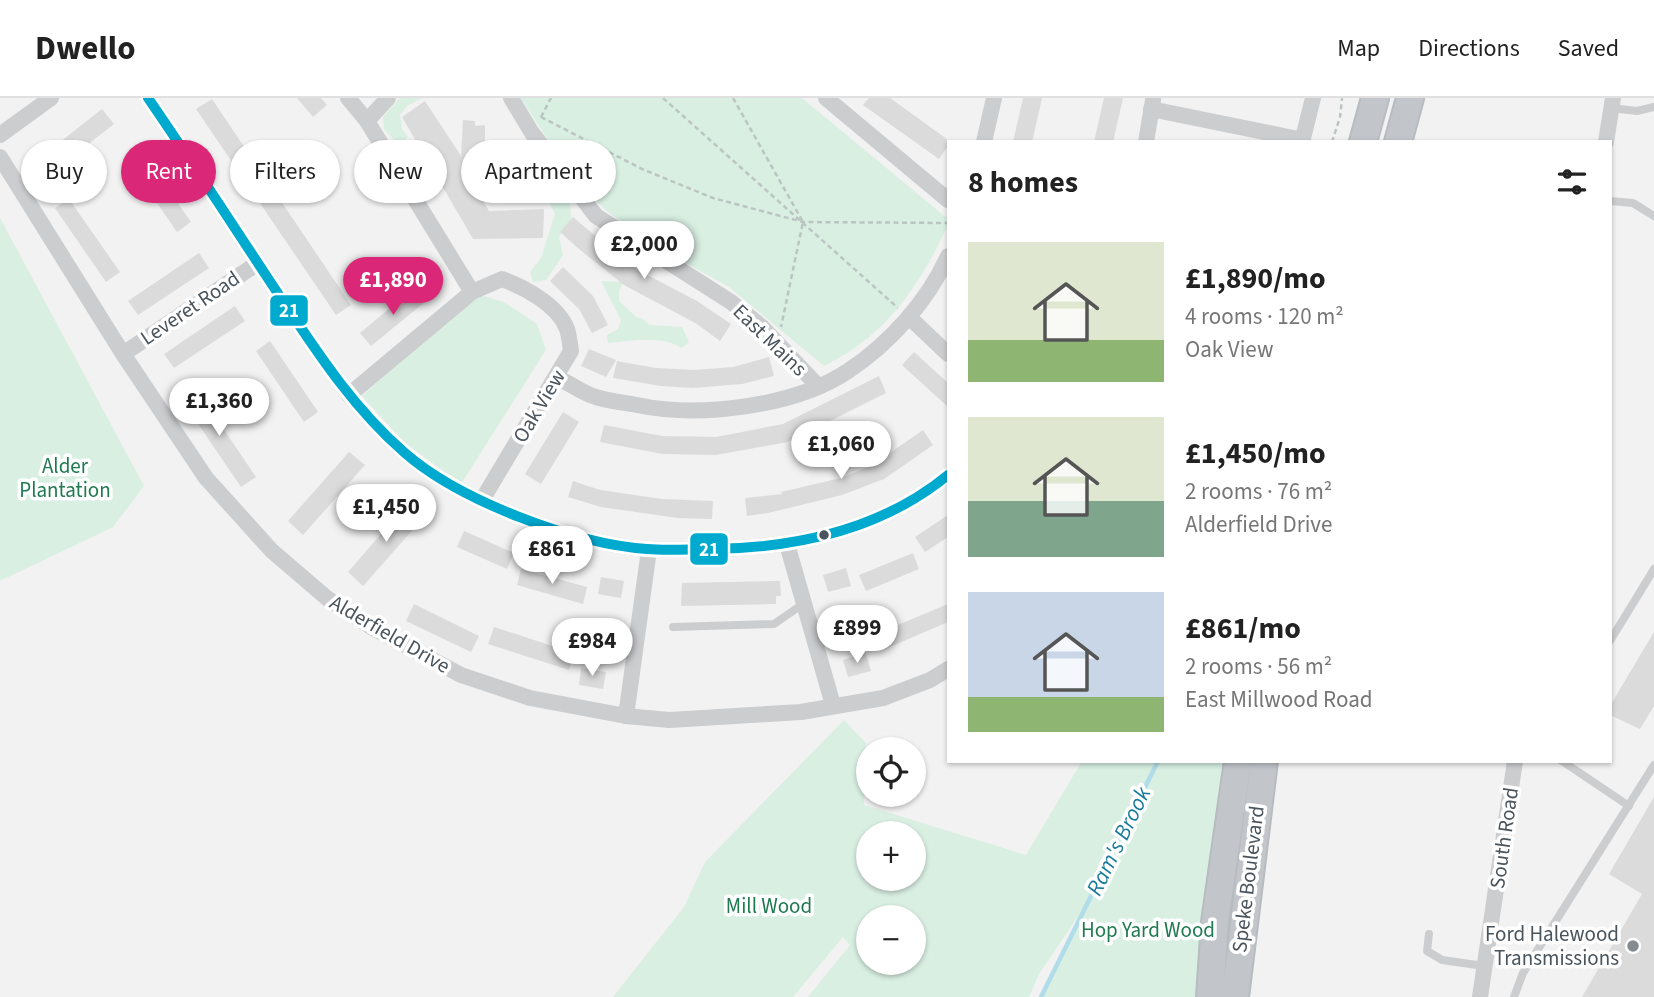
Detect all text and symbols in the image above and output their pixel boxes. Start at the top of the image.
text: Dwello [35,25,136,72]
text: Map [1337,31,1380,66]
text: Directions [1418,31,1520,66]
text: Saved [1558,31,1619,66]
chip: Buy [21,140,107,203]
chip: Rent [121,140,216,203]
chip: Filters [230,140,340,203]
chip: New [354,140,447,203]
chip: Apartment [461,140,616,203]
text: 8 homes [968,161,1078,204]
icon: filters [1553,163,1591,201]
pin: £2,000 [587,222,701,281]
text: £2,000 [610,227,678,260]
text: £1,890/mo [1185,257,1326,300]
pin: £1,890 [336,258,450,317]
text: £1,890 [359,263,427,296]
street label: Leveret Road [134,264,246,352]
icon: home [1024,270,1108,354]
line badge: 21 [269,294,309,327]
street label: East Mains [726,297,814,383]
text: 21 [279,298,299,325]
text: 4 rooms · 120 m² [1185,300,1344,333]
text: Oak View [1185,333,1273,366]
street label: Oak View [505,364,573,448]
pin: £1,360 [162,378,276,438]
text: £1,360 [185,384,253,417]
pin: £1,060 [784,422,898,481]
text: £1,060 [807,427,875,460]
text: £1,450/mo [1185,432,1326,475]
icon: home [1024,445,1108,529]
park label: Alder Plantation [19,451,111,505]
text: 2 rooms · 76 m² [1185,475,1332,508]
pin: £1,450 [329,484,443,544]
text: £1,450 [352,490,420,523]
text: Alderfield Drive [1185,508,1332,541]
pin: £861 [511,526,593,586]
unlabelled marker [817,528,831,542]
text: £861 [528,532,576,565]
line badge: 21 [689,532,729,566]
text: 21 [699,537,719,564]
street label: Alderfield Drive [324,587,456,681]
pin: £899 [816,606,898,665]
text: £861/mo [1185,607,1301,650]
text: £899 [833,611,881,644]
pin: £984 [551,618,633,678]
icon: home [1024,620,1108,704]
text: £984 [568,624,616,657]
text: 2 rooms · 56 m² [1185,650,1332,683]
text: East Millwood Road [1185,683,1373,716]
map controls [856,737,926,975]
button: locate [856,737,926,807]
water label: Ram's Brook [1078,780,1159,901]
street label: South Road [1482,786,1526,890]
street label: Speke Boulevard [1224,804,1272,954]
button: + [856,821,926,891]
park label: Mill Wood [726,891,812,921]
button: − [856,905,926,975]
park label: Hop Yard Wood [1081,915,1215,945]
place label: Ford Halewood Transmissions [1485,919,1619,973]
marker: Ford Halewood Transmissions [1625,938,1641,954]

